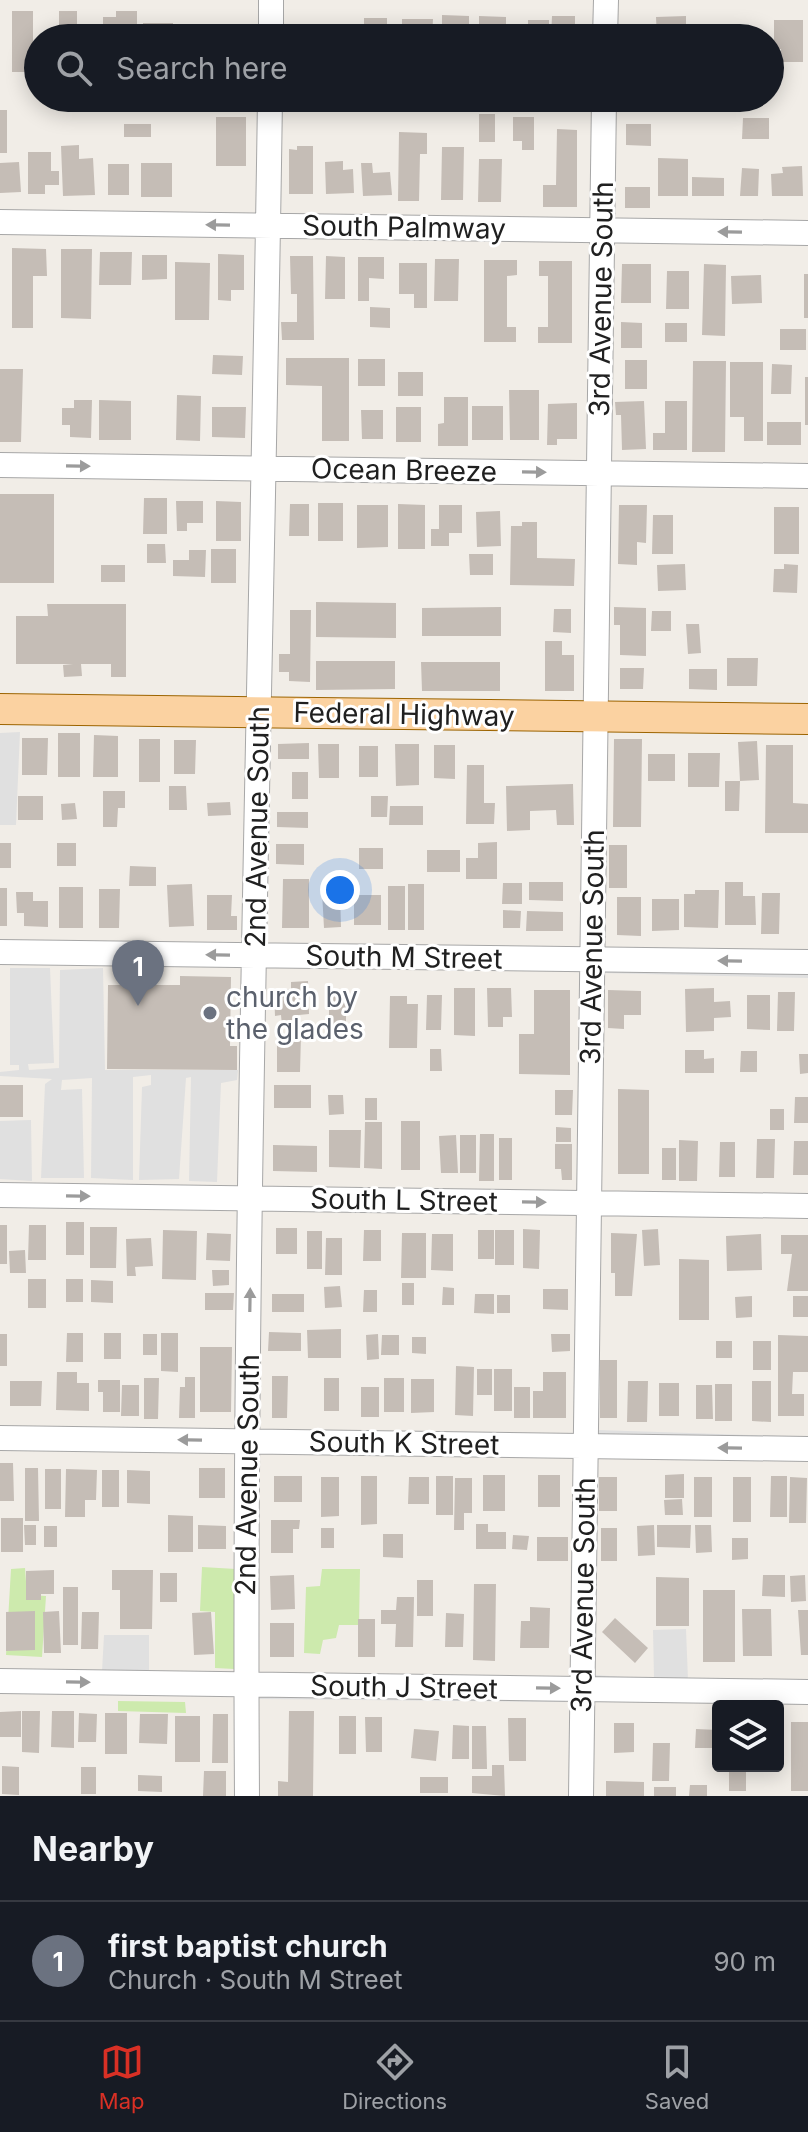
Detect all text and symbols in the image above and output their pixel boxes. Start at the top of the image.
search box [24,24,784,112]
icon: search [52,46,96,90]
text: Search here [116,50,288,86]
street label: 3rd Avenue South [582,181,620,417]
street label: South Palmway [302,208,506,246]
one-way arrow [205,219,230,231]
one-way arrow [717,225,742,238]
street label: Ocean Breeze [311,451,497,489]
one-way arrow [66,460,91,472]
one-way arrow [522,466,547,478]
street label: Federal Highway [293,695,515,733]
street label: 2nd Avenue South [238,706,276,948]
street label: 3rd Avenue South [573,829,611,1065]
your location [320,870,360,910]
street label: South M Street [305,938,503,976]
pin: 1 [112,940,164,1006]
one-way arrow [205,949,230,961]
one-way arrow [717,955,742,968]
place label: church by the glades [226,980,364,1046]
marker: church by the glades [201,1004,219,1022]
street label: South L Street [310,1181,498,1219]
one-way arrow [66,1190,91,1202]
one-way arrow [522,1196,547,1208]
one-way arrow [244,1287,256,1312]
street label: 2nd Avenue South [228,1354,266,1596]
street label: South K Street [308,1424,500,1462]
one-way arrow [177,1434,202,1447]
one-way arrow [717,1442,742,1454]
street label: 3rd Avenue South [564,1477,602,1713]
street label: South J Street [310,1668,498,1706]
one-way arrow [66,1675,91,1688]
one-way arrow [536,1682,561,1694]
map controls [712,1700,784,1772]
button: layers [712,1700,784,1772]
text: Nearby [32,1828,154,1869]
text: first baptist church [108,1928,388,1964]
text: 1 [52,1946,64,1977]
text: 90 m [713,1946,776,1977]
text: Church · South M Street [108,1964,402,1995]
tab: Map [99,2040,145,2114]
tab: Directions [342,2040,447,2114]
tab: Saved [645,2040,709,2114]

